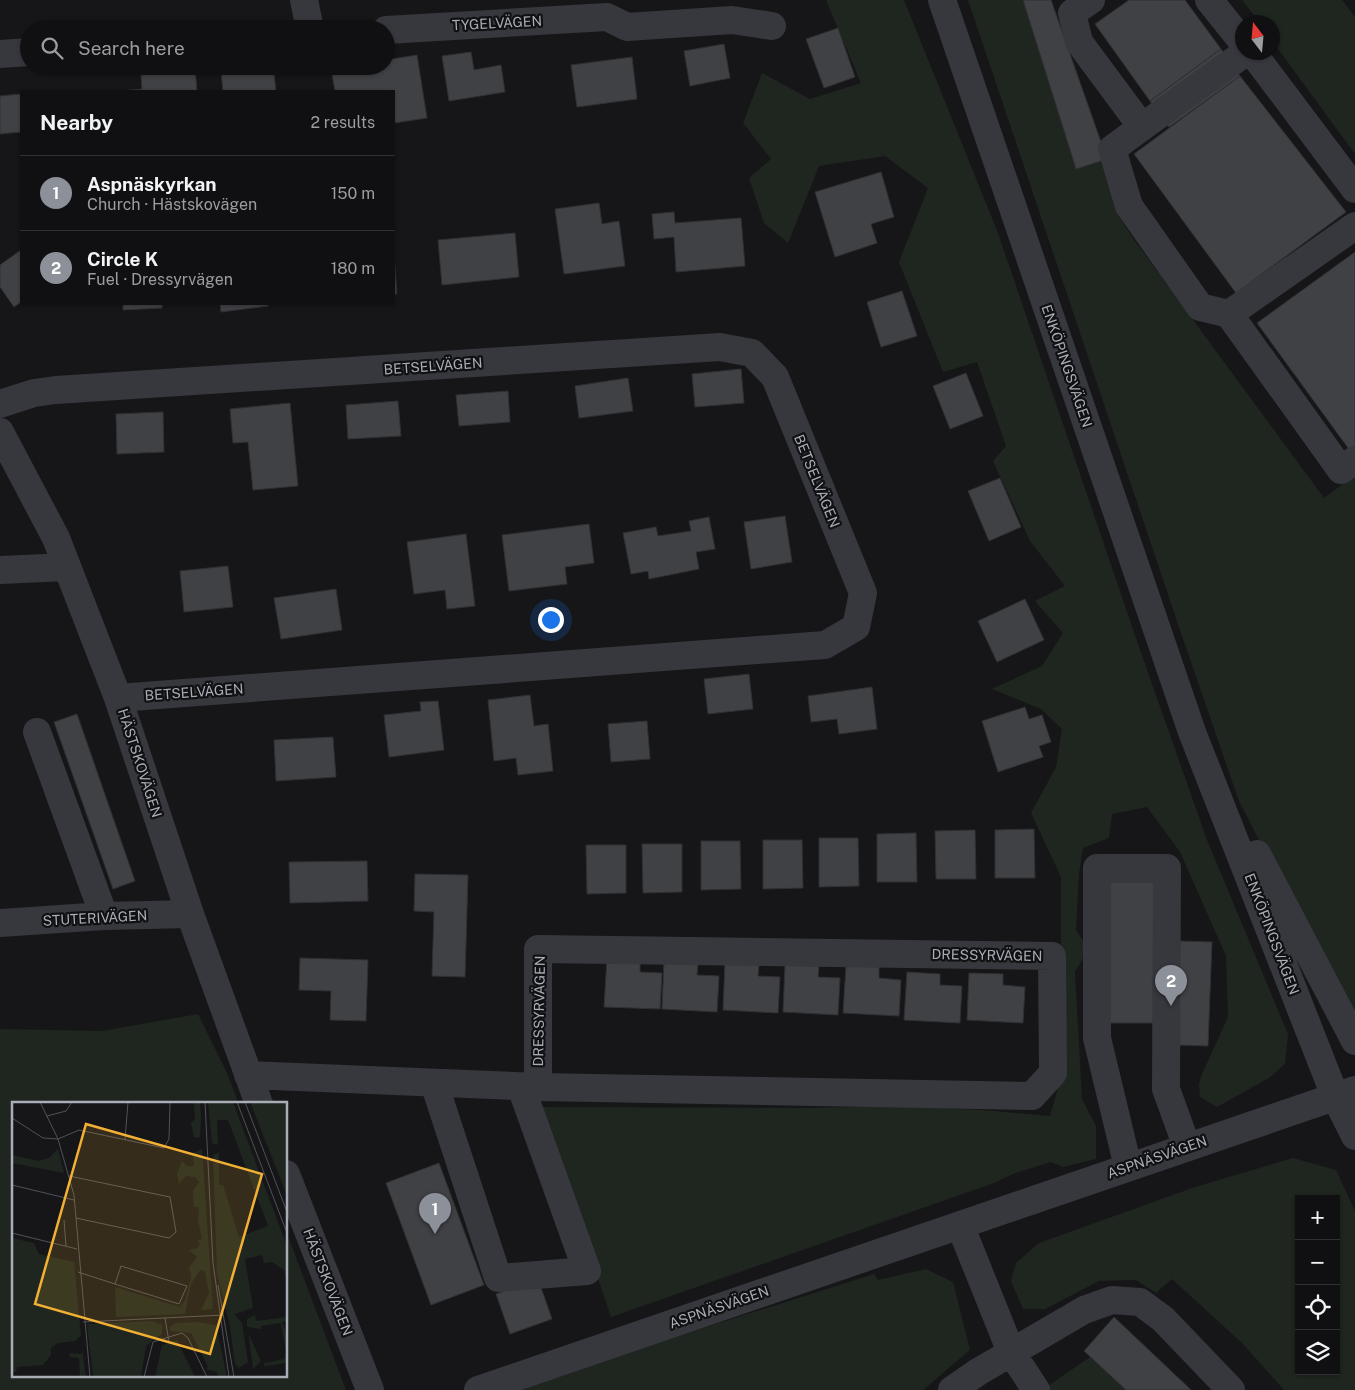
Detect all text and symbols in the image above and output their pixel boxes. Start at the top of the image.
street label: TYGELVÄGEN [451,11,542,33]
north arrow [1235,15,1280,60]
search box [20,20,395,75]
icon: search [38,34,66,62]
text: Search here [78,37,185,59]
text: Nearby [40,110,113,135]
text: 2 results [310,113,375,132]
text: Aspnäskyrkan [87,173,217,195]
text: 1 [53,184,59,203]
text: 150 m [331,184,375,203]
text: Church · Hästskovägen [87,195,257,214]
text: Circle K [87,248,158,270]
text: 2 [51,259,61,278]
text: 180 m [331,259,375,278]
text: Fuel · Dressyrvägen [87,270,233,289]
street label: ENKÖPINGSVÄGEN [1038,302,1097,429]
street label: BETSELVÄGEN [383,353,483,377]
street label: BETSELVÄGEN [791,431,845,530]
your location [538,607,564,633]
street label: BETSELVÄGEN [144,679,244,703]
street label: HÄSTSKOVÄGEN [115,706,167,820]
street label: ENKÖPINGSVÄGEN [1241,870,1304,997]
street label: STUTERIVÄGEN [42,905,148,929]
street label: DRESSYRVÄGEN [931,944,1043,964]
street label: DRESSYRVÄGEN [528,955,548,1067]
pin: 2 [1155,965,1187,1006]
inset map [12,1102,288,1378]
street label: ASPNÄSVÄGEN [1104,1131,1209,1182]
pin: 1 [419,1193,451,1234]
map controls [1295,1195,1340,1375]
button: + [1295,1195,1340,1240]
street label: HÄSTSKOVÄGEN [300,1225,358,1338]
button: − [1295,1240,1340,1285]
street label: ASPNÄSVÄGEN [666,1281,771,1332]
button: locate [1295,1285,1340,1330]
button: layers [1295,1330,1340,1375]

